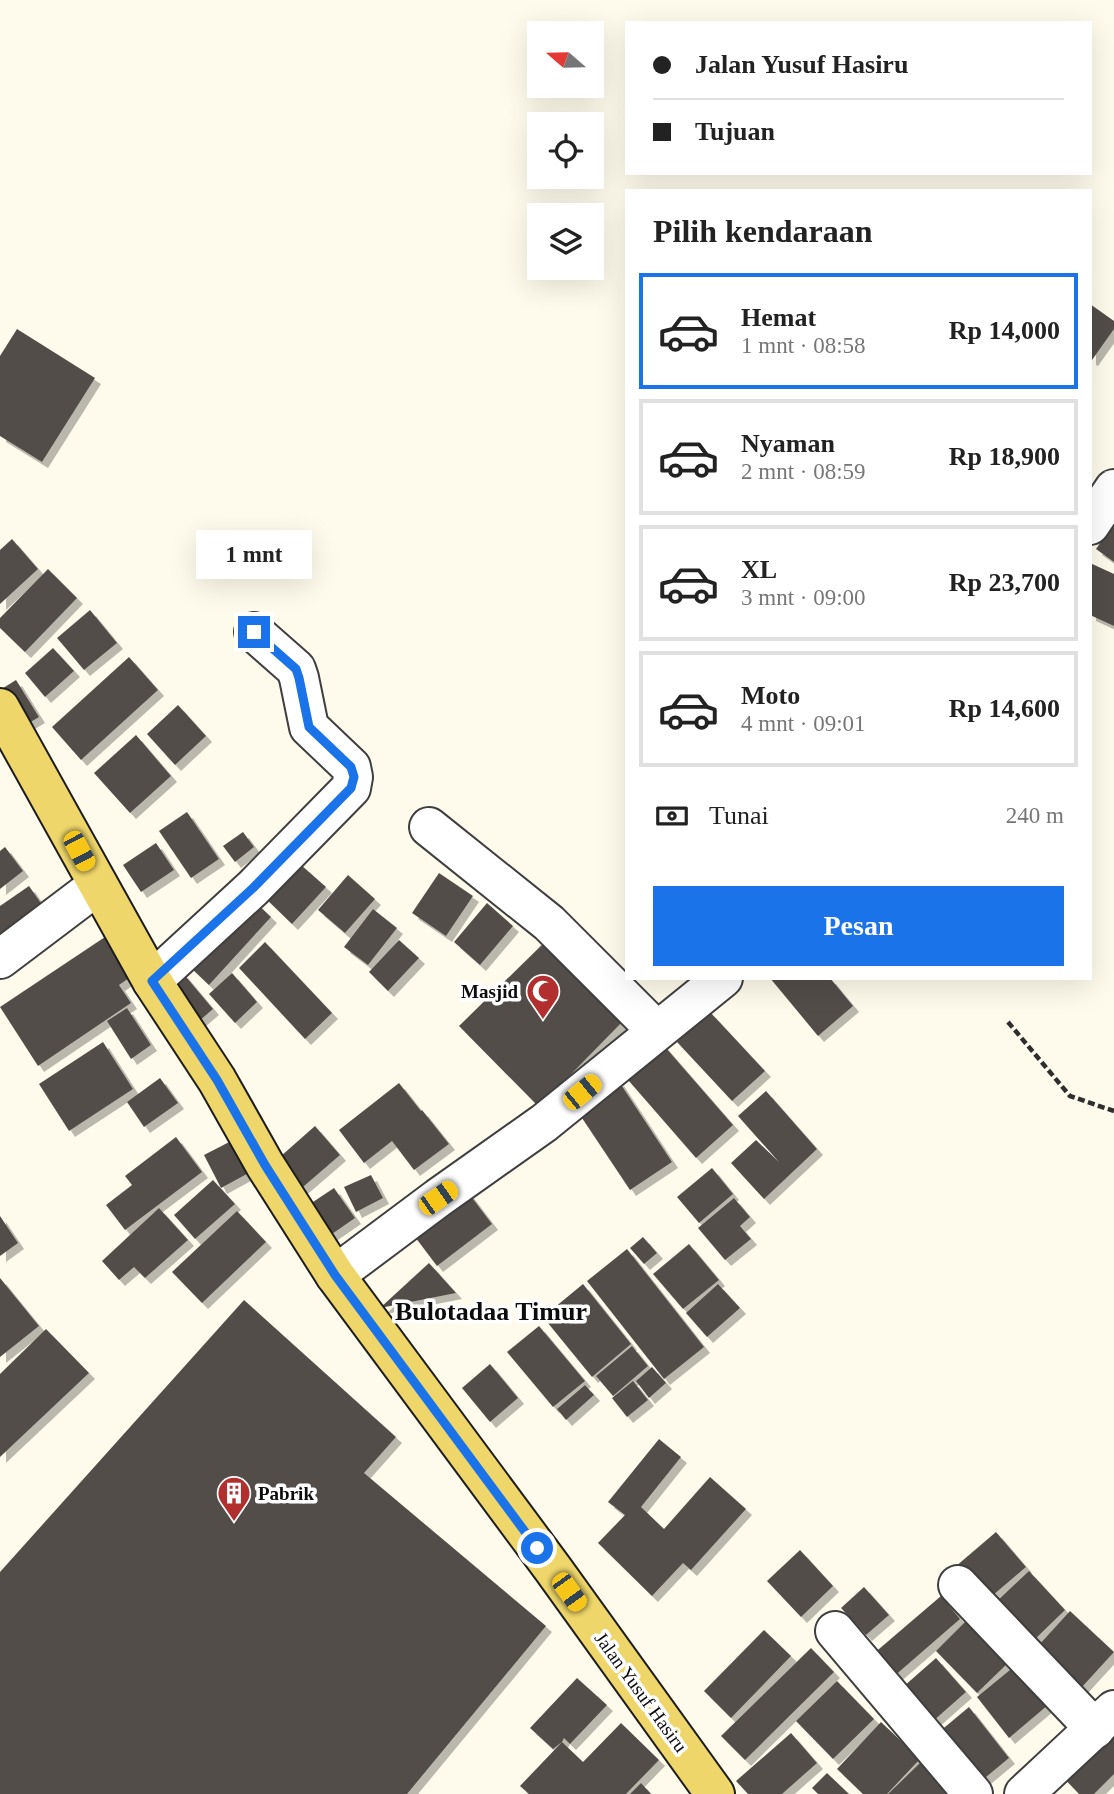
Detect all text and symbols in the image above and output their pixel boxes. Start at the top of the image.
north arrow [527,21,604,98]
map controls [527,21,604,280]
text: Jalan Yusuf Hasiru [695,50,908,79]
button: locate [527,112,604,189]
text: Tujuan [695,117,775,146]
button: layers [527,203,604,280]
text: Pilih kendaraan [653,213,873,249]
icon: car [657,300,720,363]
text: Hemat [741,303,816,332]
text: Rp 14,000 [949,316,1060,345]
text: 1 mnt · 08:58 [741,333,866,358]
icon: car [657,426,720,489]
text: Nyaman [741,429,835,458]
text: Rp 18,900 [949,442,1060,471]
text: 2 mnt · 08:59 [741,459,866,484]
callout: 1 mnt [196,530,312,580]
text: 1 mnt [226,542,282,567]
icon: car [657,552,720,615]
text: XL [741,555,777,584]
text: Rp 23,700 [949,568,1060,597]
text: 3 mnt · 09:00 [741,585,866,610]
route end [238,616,270,648]
icon: car [657,678,720,741]
text: Moto [741,681,800,710]
text: Rp 14,600 [949,694,1060,723]
text: 4 mnt · 09:01 [741,711,866,736]
icon: cash [653,797,691,835]
text: Tunai [709,801,769,830]
text: 240 m [1006,803,1064,828]
car [60,828,99,874]
button: Pesan [653,886,1064,966]
mosque icon: Masjid [524,972,562,1021]
place label: Masjid [461,981,518,1002]
car [560,1071,605,1113]
car [415,1177,462,1219]
district label: Bulotadaa Timur [395,1297,587,1326]
building icon: Pabrik [215,1474,253,1523]
place label: Pabrik [258,1483,314,1504]
route start [521,1532,553,1564]
car [549,1569,590,1615]
street label: Jalan Yusuf Hasiru [591,1628,692,1756]

